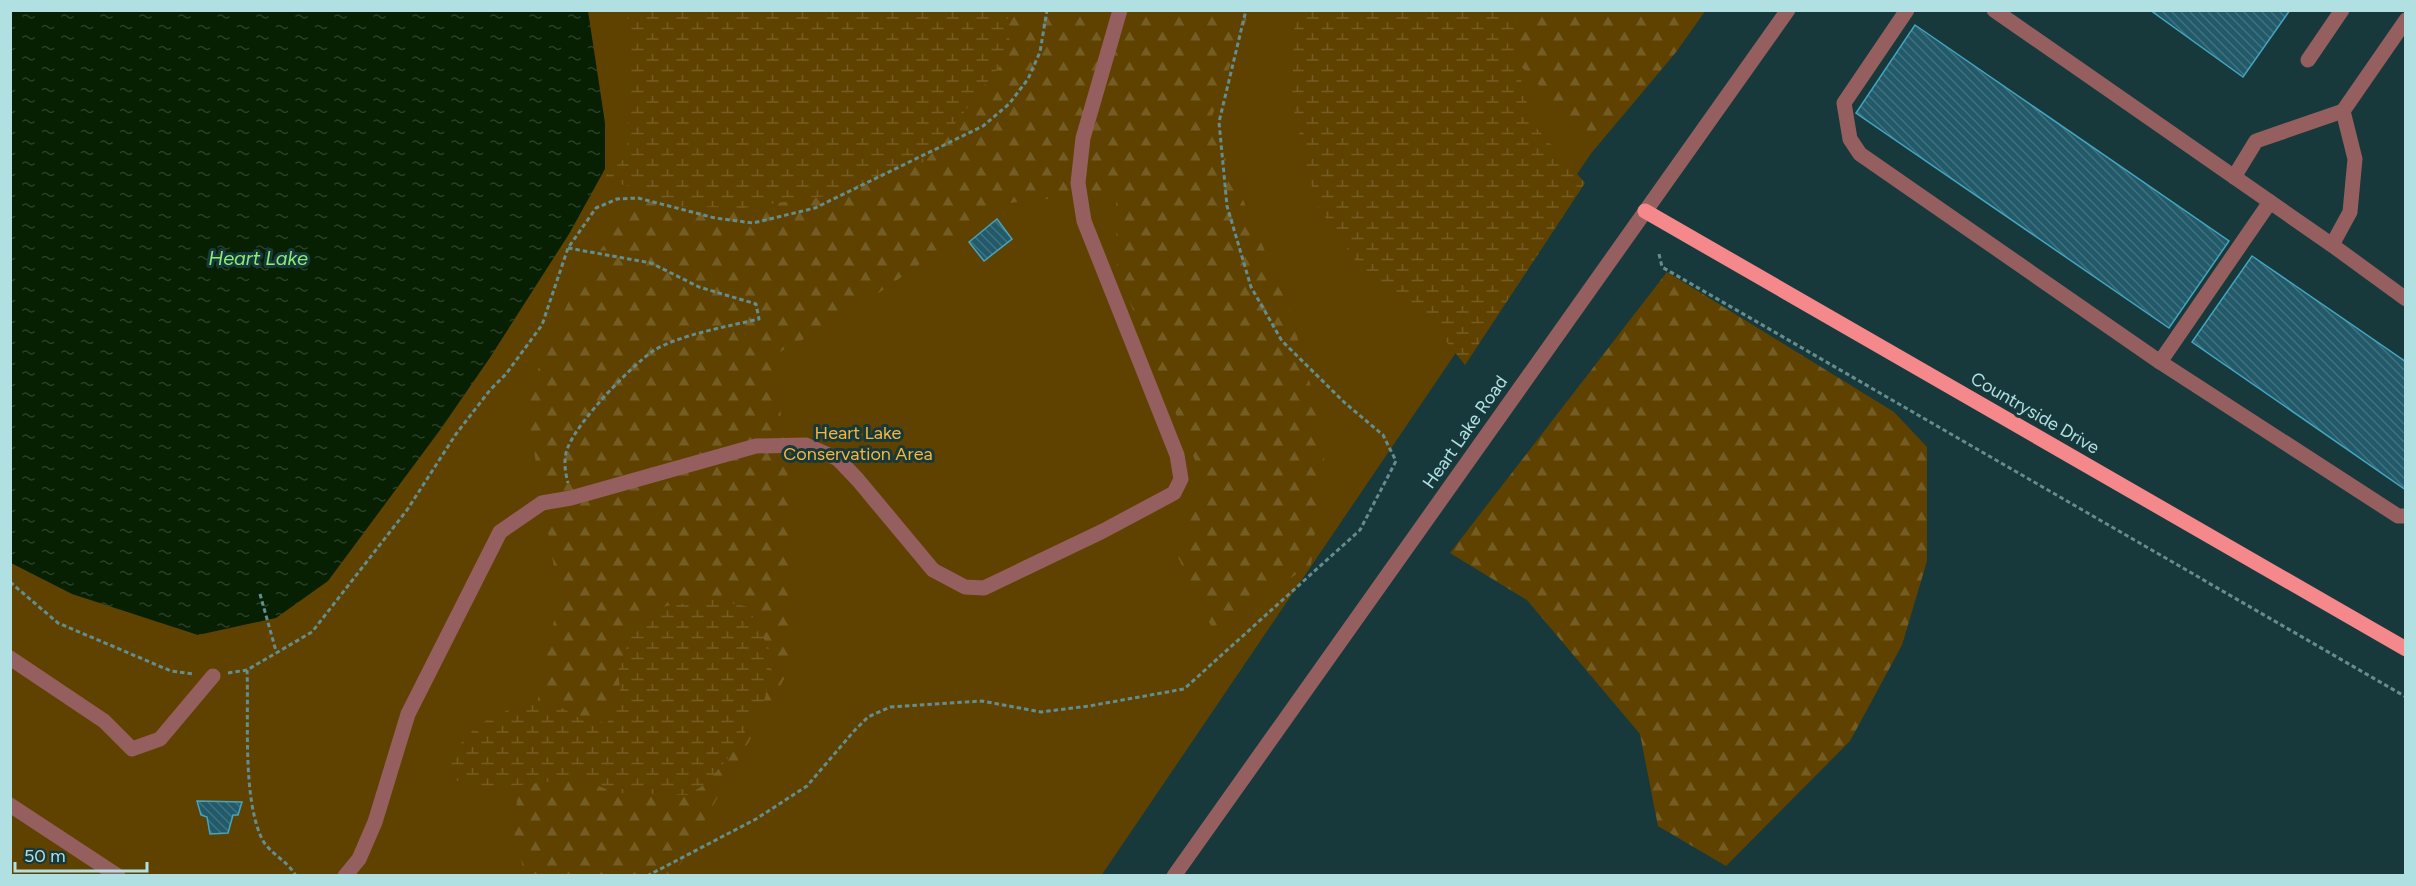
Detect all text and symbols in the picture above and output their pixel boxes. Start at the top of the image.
water label: Heart Lake [208,246,308,270]
street label: Countryside Drive [1967,367,2103,459]
street label: Heart Lake Road [1418,371,1512,493]
park label: Heart Lake Conservation Area [783,422,933,465]
scale bar [15,835,147,873]
text: 50 m [24,845,66,867]

